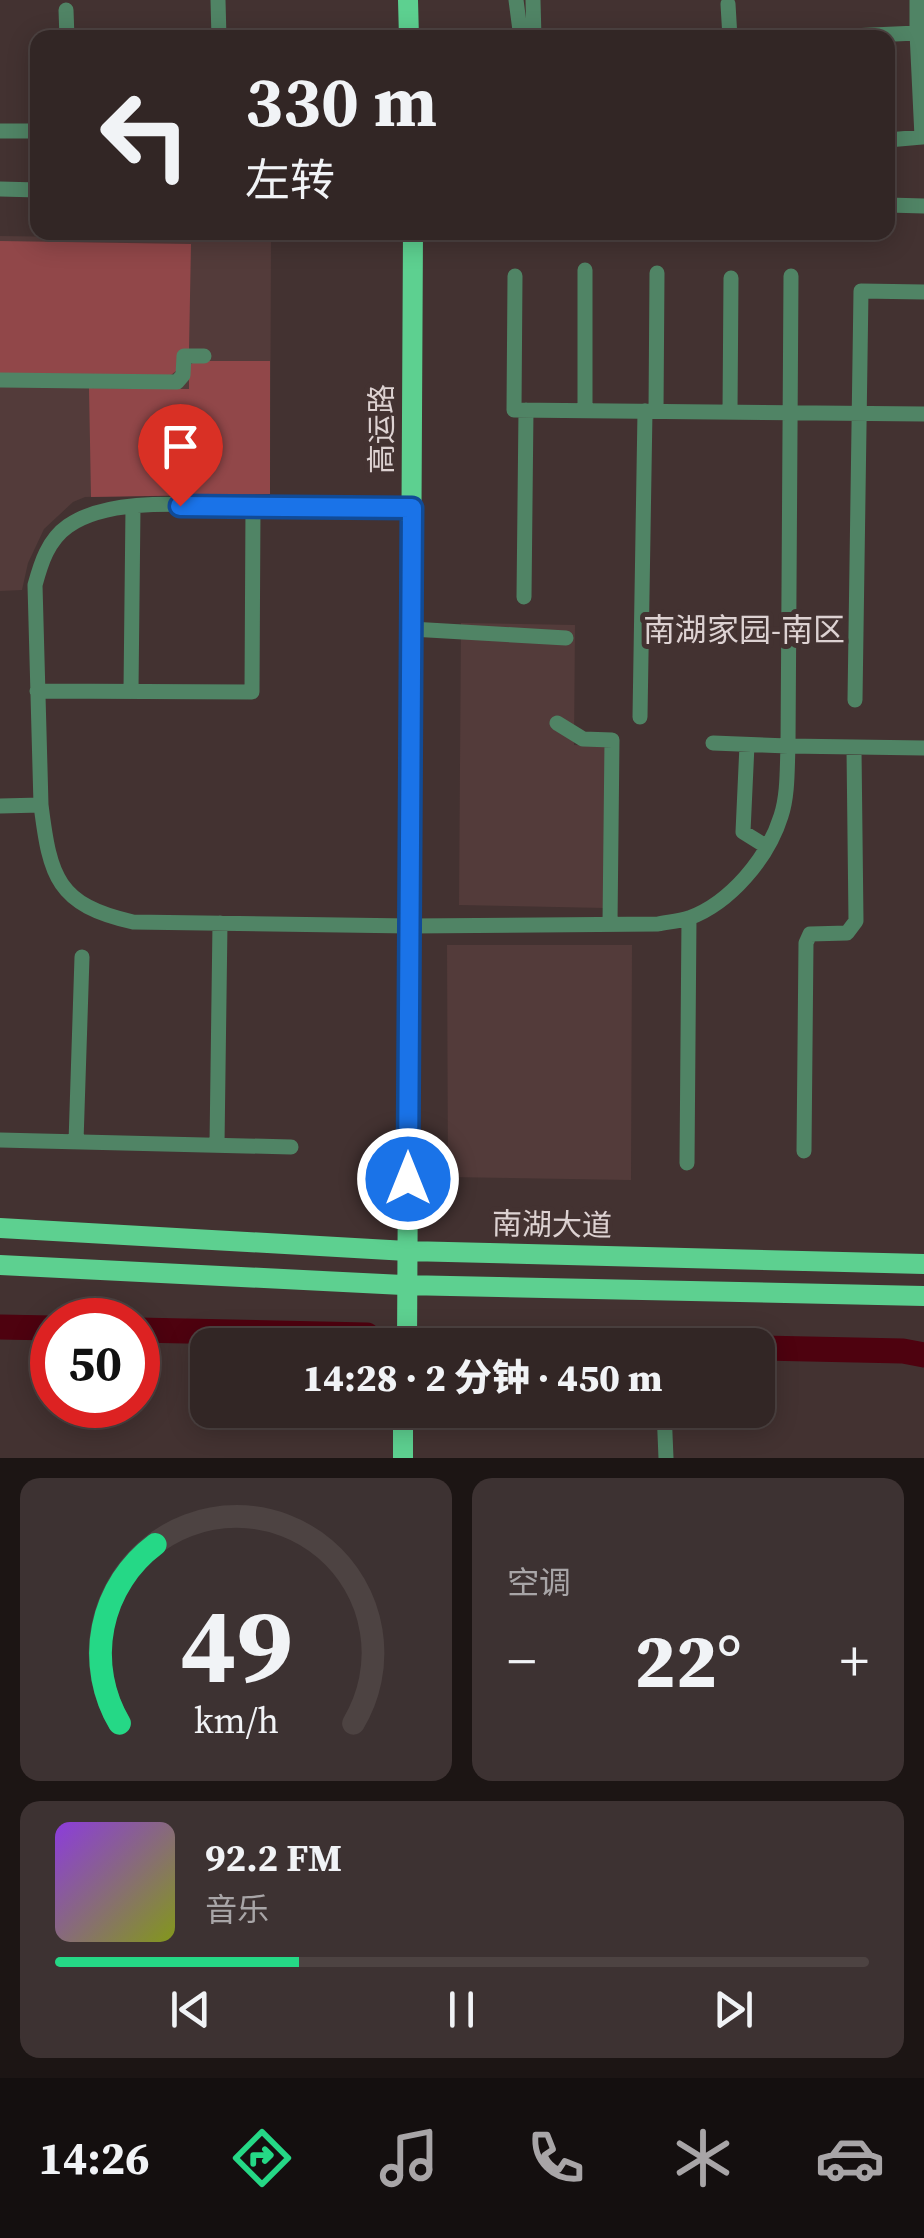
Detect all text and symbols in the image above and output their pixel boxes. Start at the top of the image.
text: 330 m [245,53,437,149]
icon: left [80,70,210,200]
text: 左转 [245,149,335,211]
street label: 高运路 [361,384,402,474]
pin [138,404,223,507]
icon: arrive [153,419,208,474]
district label: 南湖家园-南区 [643,608,845,652]
position arrow [356,1127,460,1231]
street label: 南湖大道 [492,1203,612,1246]
speed limit sign: 50 [30,1298,160,1428]
text: 14:28 · 2 分钟 · 450 m [302,1352,663,1404]
text: 空调 [507,1561,571,1605]
text: 49 [180,1573,292,1716]
text: 22° [634,1609,742,1712]
text: − [507,1623,536,1698]
text: + [840,1623,869,1698]
text: km/h [193,1696,279,1745]
text: 92.2 FM [205,1832,342,1884]
text: 音乐 [205,1888,269,1932]
icon: previous [163,1982,218,2037]
icon: pause [434,1982,489,2037]
icon: next [706,1982,761,2037]
icon: directions [227,2123,297,2193]
icon: music [374,2123,444,2193]
icon: phone [521,2123,591,2193]
icon: climate [668,2123,738,2193]
icon: car [815,2123,885,2193]
text: 14:26 [39,2127,150,2189]

